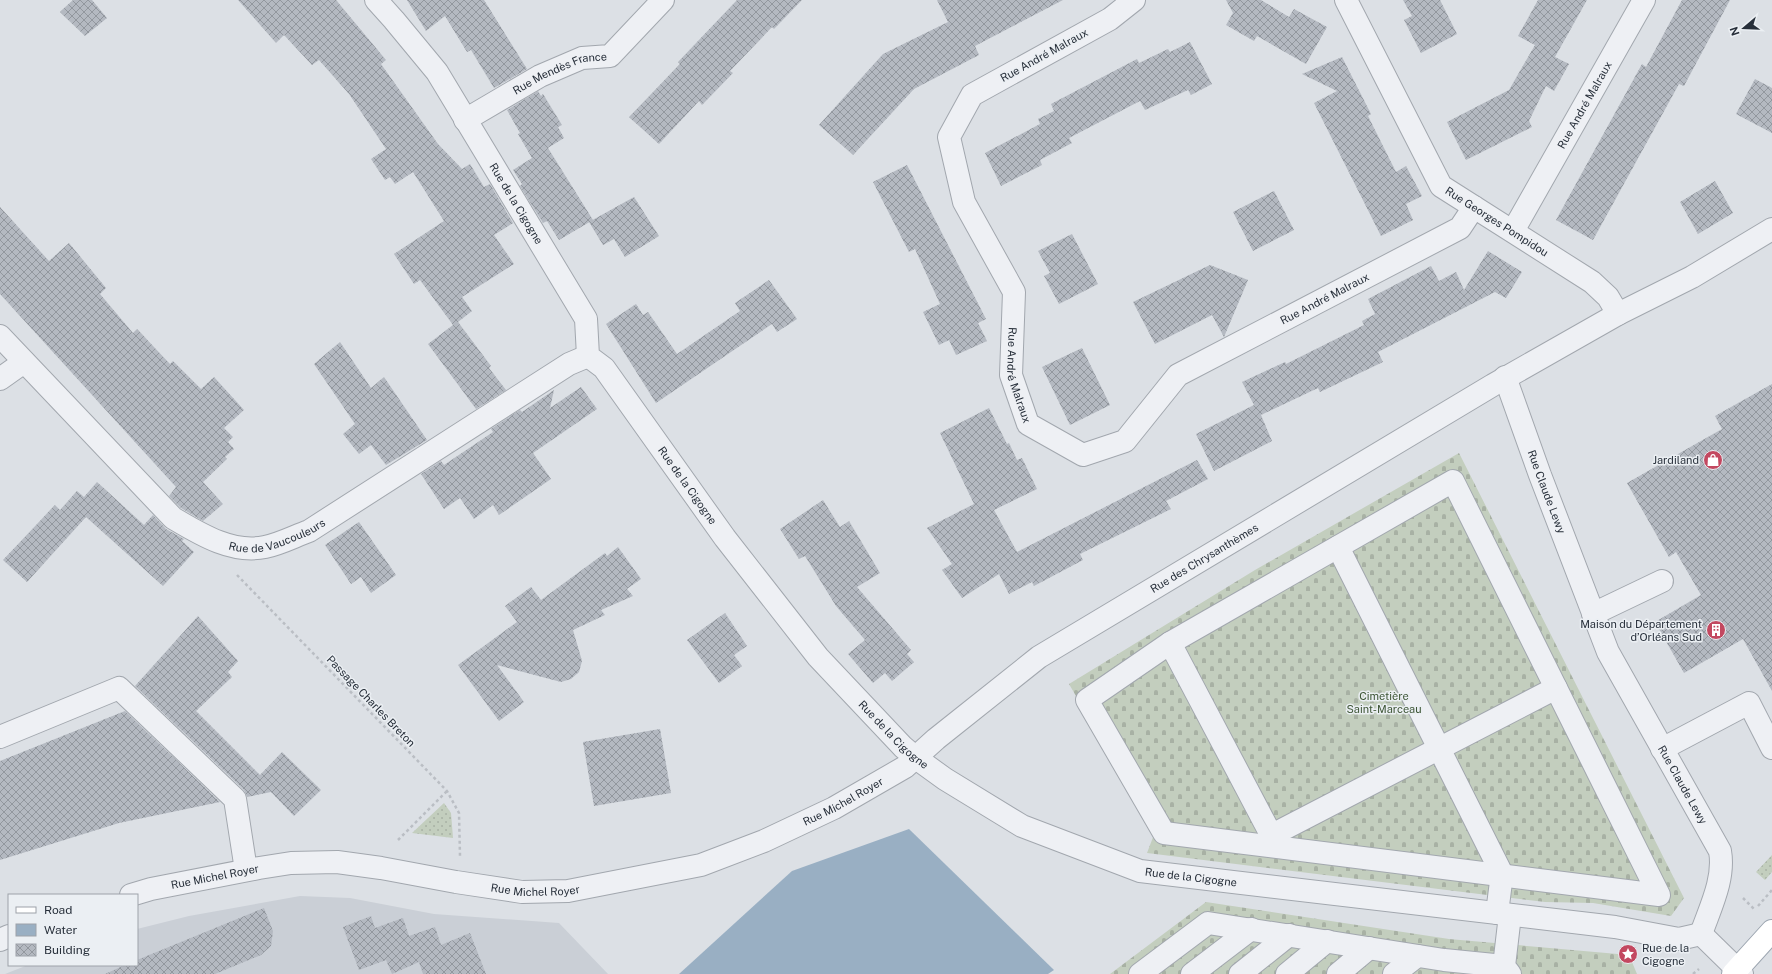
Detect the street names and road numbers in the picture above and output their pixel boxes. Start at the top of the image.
street label: Rue André Malraux [998,26,1090,84]
street label: Rue Mendès France [511,50,607,97]
street label: Rue André Malraux [1555,59,1614,151]
street label: Rue de la Cigogne [487,161,545,246]
street label: Rue Georges Pompidou [1443,184,1550,259]
street label: Rue André Malraux [1278,271,1371,327]
street label: Rue André Malraux [1005,327,1033,425]
street label: Rue de la Cigogne [656,444,719,527]
street label: Rue Claude Lewy [1526,448,1568,535]
street label: Rue de Vaucouleurs [227,516,328,555]
street label: Rue des Chrysanthèmes [1148,521,1261,595]
street label: Passage Charles Breton [324,653,418,749]
street label: Rue de la Cigogne [856,698,931,771]
street label: Rue Claude Lewy [1656,743,1710,826]
street label: Rue Michel Royer [801,775,885,828]
street label: Rue Michel Royer [170,862,260,891]
street label: Rue de la Cigogne [1144,866,1238,888]
street label: Rue Michel Royer [490,881,581,898]

